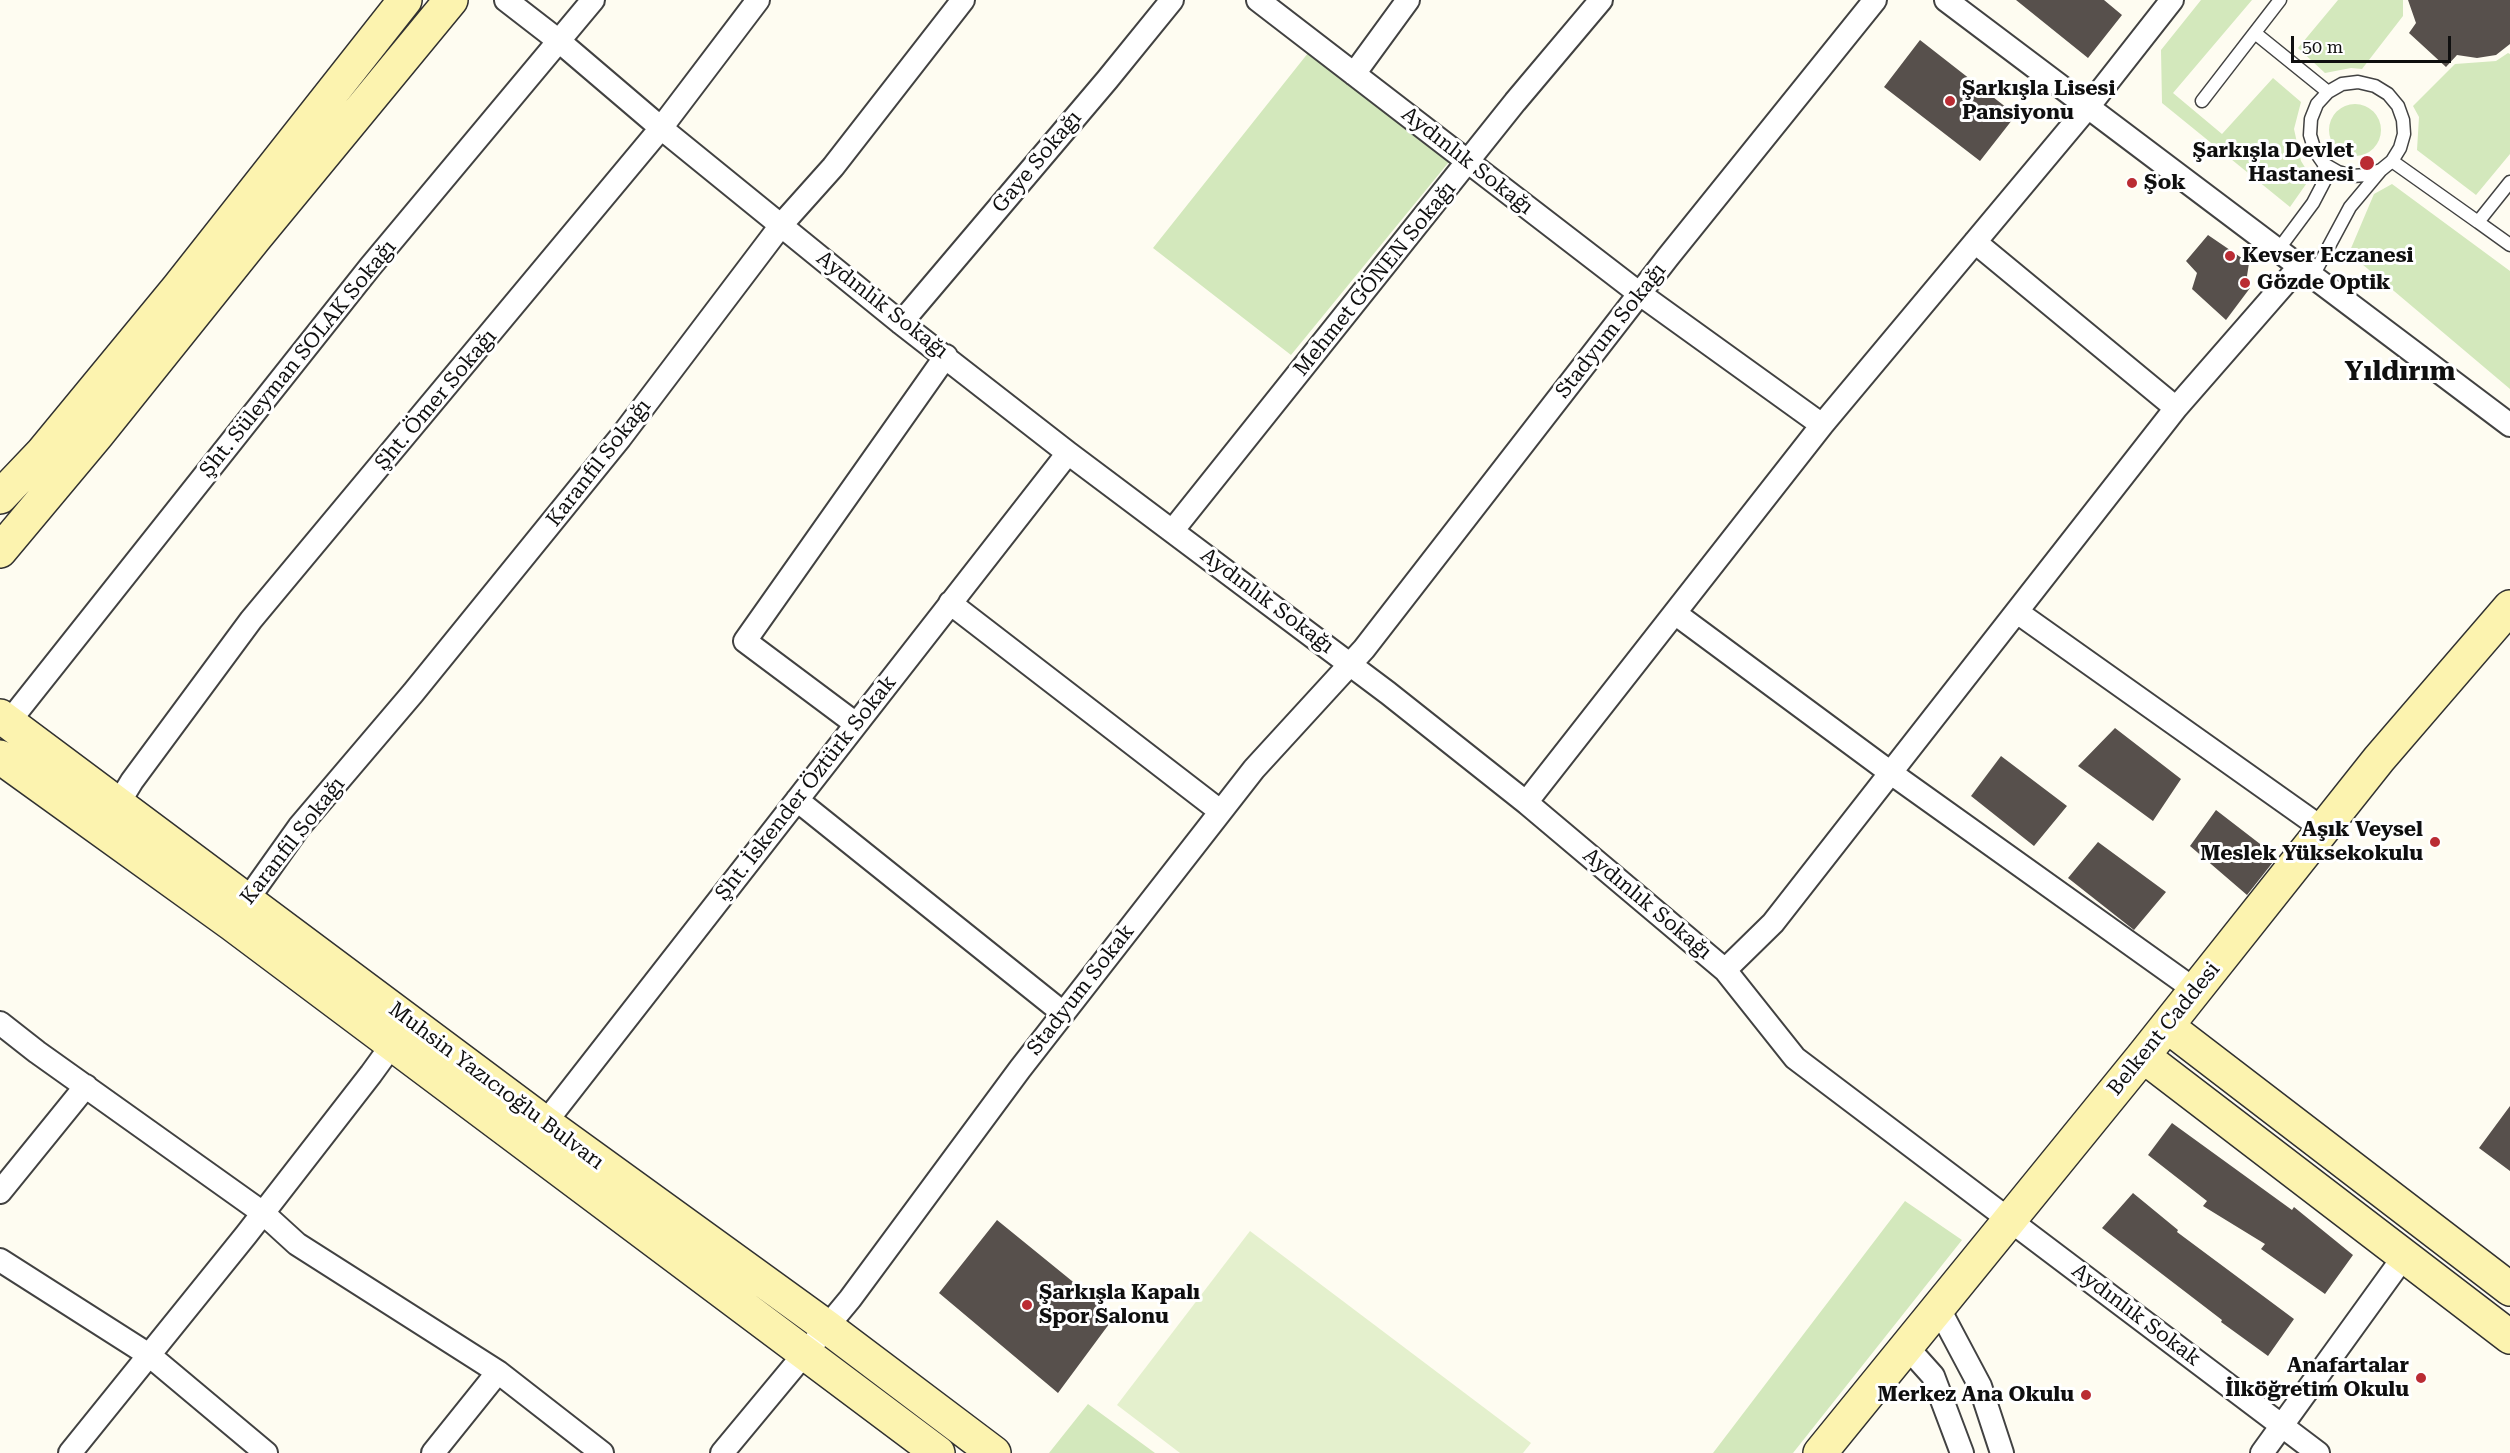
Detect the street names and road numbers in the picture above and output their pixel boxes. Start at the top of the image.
street label: Aydınlık Sokağı [1396,102,1538,220]
street label: Gaye Sokağı [987,106,1087,218]
street label: Mehmet GÖNEN Sokağı [1289,177,1461,381]
street label: Şht. Süleyman SOLAK Sokağı [194,235,402,483]
street label: Aydınlık Sokağı [811,246,953,364]
street label: Stadyum Sokağı [1550,258,1672,404]
street label: Şht. Ömer Sokağı [370,325,502,475]
street label: Karanfil Sokağı [541,394,657,532]
street label: Aydınlık Sokağı [1195,543,1339,659]
street label: Şht. İskender Öztürk Sokak [710,670,902,906]
street label: Karanfil Sokağı [235,772,351,910]
street label: Aydınlık Sokağı [1578,843,1716,965]
street label: Stadyum Sokak [1022,920,1140,1060]
street label: Belkent Caddesi [2103,957,2225,1101]
street label: Muhsin Yazıcıoğlu Bulvarı [383,997,609,1175]
street label: Aydınlık Sokak [2067,1258,2205,1372]

